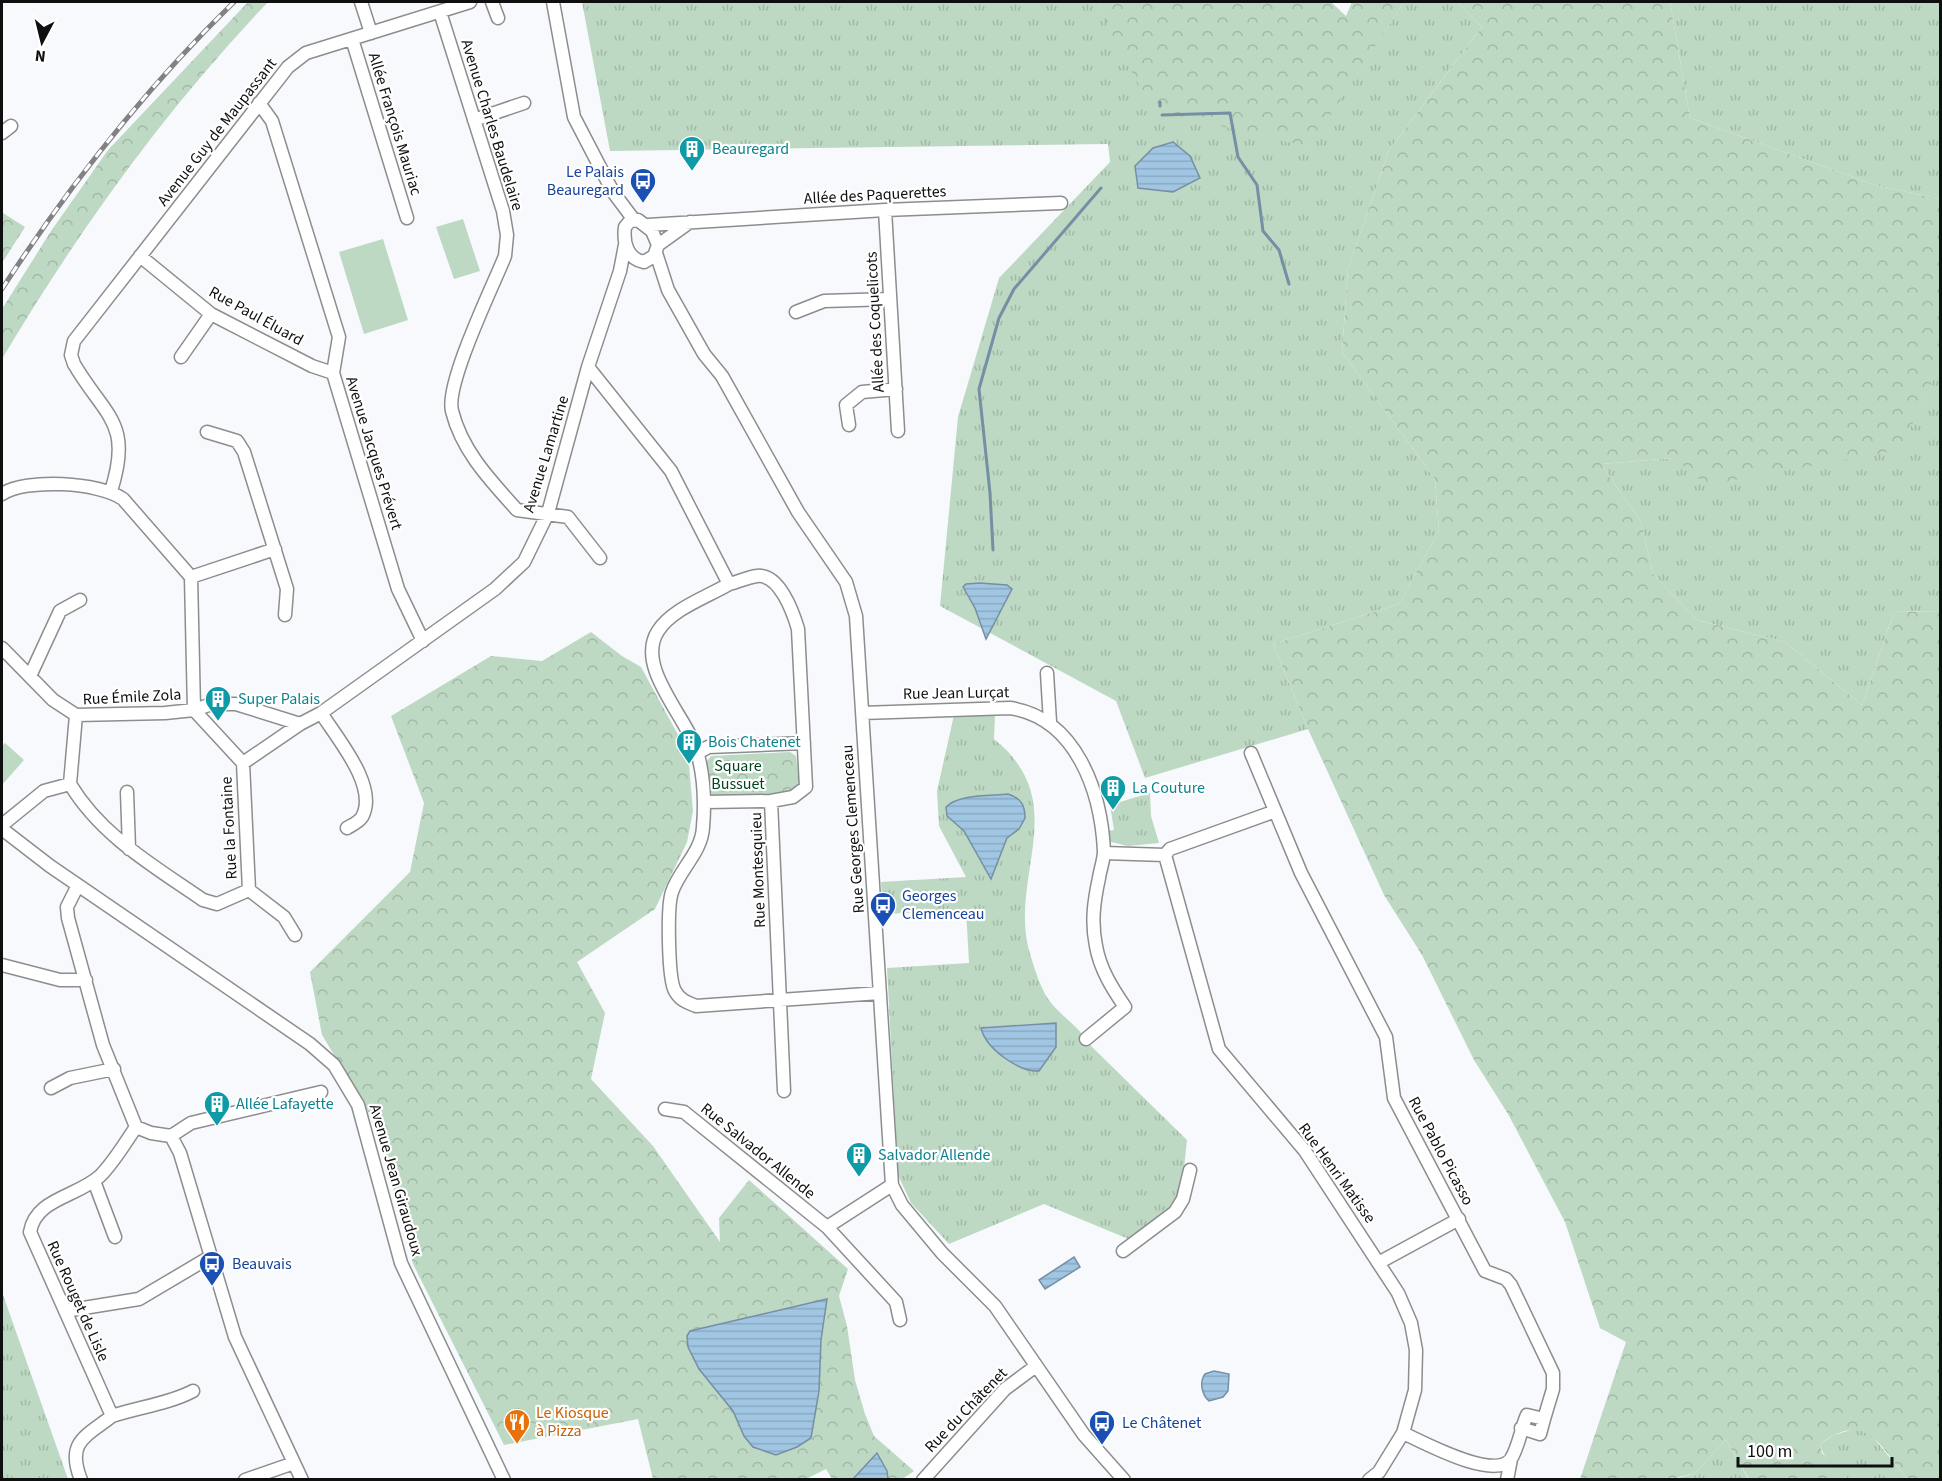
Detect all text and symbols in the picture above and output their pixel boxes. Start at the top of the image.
north arrow [12,12,72,72]
street label: Avenue Charles Baudelaire [455,37,529,214]
text: N [34,44,47,67]
street label: Allée François Mauriac [363,50,427,198]
street label: Avenue Guy de Maupassant [152,53,282,211]
building icon: Beauregard [677,134,707,172]
place label: Beauregard [712,138,789,160]
place label: Le Palais Beauregard [547,161,624,201]
bus stop icon: Le Palais Beauregard [628,166,658,204]
street label: Allée des Paquerettes [803,180,947,210]
street label: Allée des Coquelicots [860,251,890,393]
street label: Rue Paul Éluard [205,281,307,351]
street label: Avenue Jacques Prévert [340,374,408,533]
street label: Avenue Lamartine [518,393,574,515]
street label: Rue Jean Lurçat [903,681,1010,705]
street label: Rue Émile Zola [82,683,182,711]
building icon: Super Palais [203,684,233,722]
place label: Super Palais [238,688,320,710]
building icon: Bois Chatenet [674,727,704,765]
place label: Bois Chatenet [708,731,801,753]
street label: Rue Georges Clemenceau [836,744,870,914]
park label: Square Bussuet [711,755,765,795]
building icon: La Couture [1098,773,1128,811]
street label: Rue la Fontaine [215,776,243,880]
place label: La Couture [1132,777,1205,799]
street label: Rue Montesquieu [745,812,771,928]
place label: Georges Clemenceau [902,885,985,925]
bus stop icon: Georges Clemenceau [868,890,898,928]
building icon: Allée Lafayette [202,1089,232,1127]
place label: Allée Lafayette [236,1093,334,1115]
street label: Rue Pablo Picasso [1403,1093,1479,1209]
street label: Rue Salvador Allende [696,1098,820,1204]
street label: Avenue Jean Giraudoux [364,1101,428,1259]
street label: Rue Henri Matisse [1293,1118,1381,1228]
building icon: Salvador Allende [844,1140,874,1178]
place label: Salvador Allende [878,1144,991,1166]
street label: Rue Rouget de Lisle [42,1237,114,1365]
bus stop icon: Beauvais [197,1249,227,1287]
place label: Beauvais [232,1253,292,1275]
street label: Rue du Châtenet [920,1362,1013,1457]
place label: Le Kiosque à Pizza [536,1402,609,1442]
restaurant icon: Le Kiosque à Pizza [502,1407,532,1445]
bus stop icon: Le Châtenet [1087,1408,1117,1446]
place label: Le Châtenet [1122,1412,1202,1434]
scale bar [1738,1430,1892,1468]
text: 100 m [1747,1439,1792,1464]

